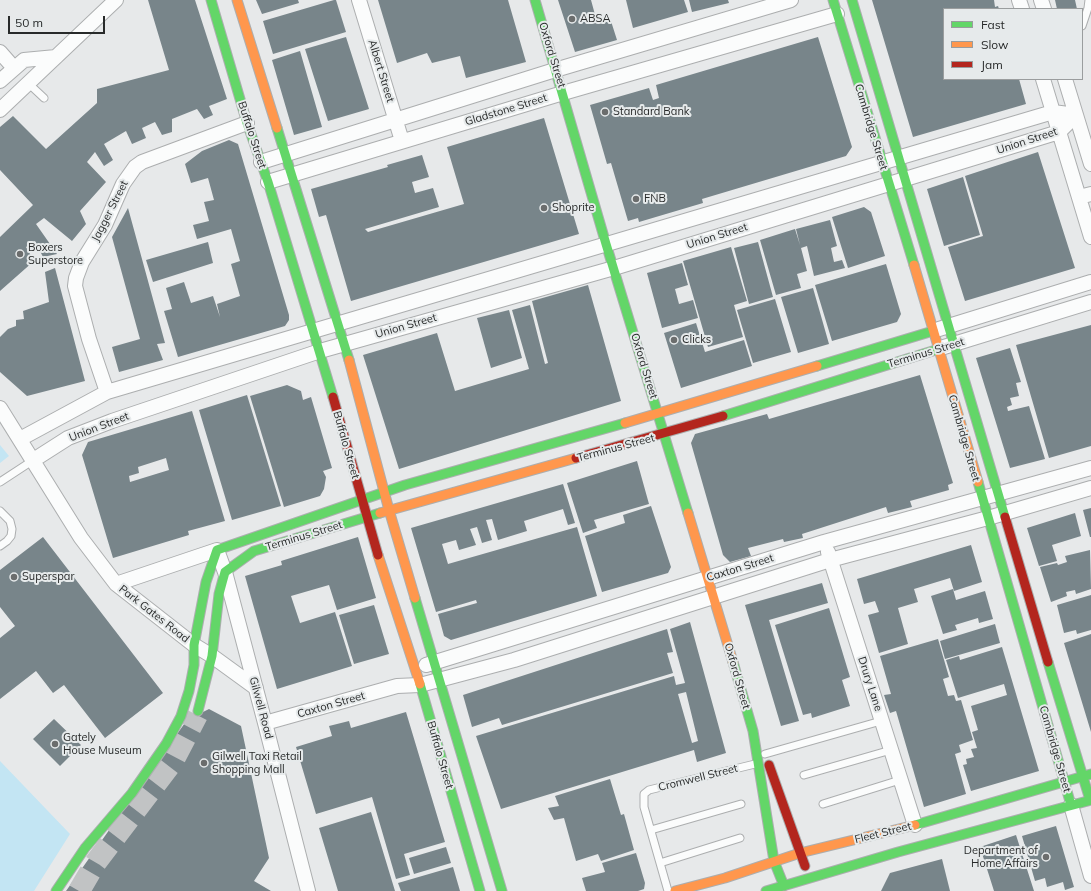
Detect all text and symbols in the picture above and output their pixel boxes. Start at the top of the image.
scale bar [10,8,107,34]
legend [943,8,1083,80]
place label: ABSA [580,12,610,26]
marker: ABSA [567,14,577,24]
text: 50 m [15,15,43,30]
text: Fast [981,17,1005,32]
street label: Oxford Street [536,21,568,89]
text: Slow [981,37,1009,52]
street label: Albert Street [365,38,397,104]
text: Jam [981,57,1003,72]
street label: Cambridge Street [852,82,890,172]
street label: Gladstone Street [463,91,549,129]
street label: Buffalo Street [235,100,269,170]
place label: Standard Bank [613,105,690,119]
marker: Standard Bank [600,107,610,117]
street label: Union Street [995,125,1059,157]
street label: Jagger Street [89,178,131,244]
place label: FNB [644,192,666,206]
marker: FNB [631,194,641,204]
place label: Shoprite [552,201,595,215]
marker: Shoprite [539,203,549,213]
street label: Union Street [685,220,749,252]
place label: Boxers Superstore [28,241,83,267]
marker: Boxers Superstore [15,249,25,259]
street label: Union Street [374,311,438,341]
street label: Oxford Street [628,332,660,400]
place label: Clicks [682,333,711,347]
marker: Clicks [669,335,679,345]
street label: Terminus Street [886,335,966,371]
street label: Cambridge Street [945,393,983,483]
street label: Union Street [67,410,131,444]
street label: Buffalo Street [330,410,362,480]
street label: Terminus Street [576,431,656,465]
street label: Terminus Street [264,518,344,554]
street label: Caxton Street [705,552,775,584]
place label: Superspar [22,570,74,584]
marker: Superspar [9,572,19,582]
street label: Park Gates Road [116,582,192,646]
street label: Oxford Street [721,641,753,711]
street label: Drury Lane [855,655,885,713]
street label: Gilwell Road [246,675,276,741]
street label: Caxton Street [296,689,366,721]
street label: Cambridge Street [1036,704,1074,794]
street label: Buffalo Street [424,720,456,790]
place label: Gately House Museum [63,731,142,757]
marker: Gately House Museum [50,739,60,749]
place label: Gilwell Taxi Retail Shopping Mall [212,750,302,776]
marker: Gilwell Taxi Retail Shopping Mall [199,758,209,768]
street label: Cromwell Street [657,762,739,794]
street label: Fleet Street [853,820,913,846]
place label: Department of Home Affairs [964,844,1038,870]
marker: Department of Home Affairs [1041,852,1051,862]

